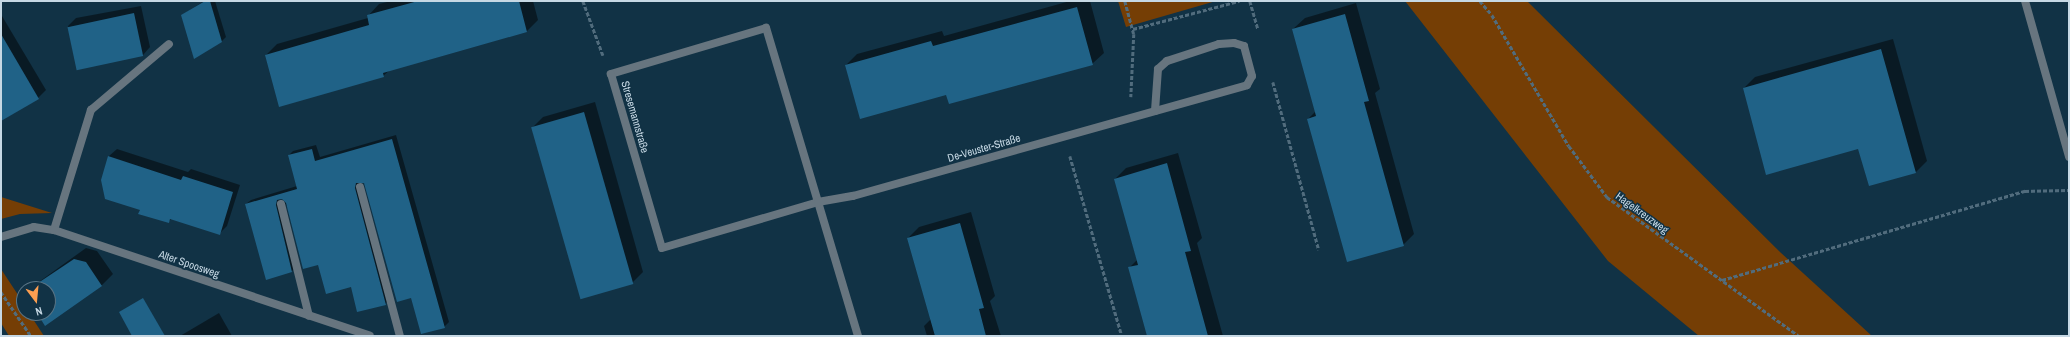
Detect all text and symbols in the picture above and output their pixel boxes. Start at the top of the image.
street label: Stresemannstraße [618,80,652,154]
street label: De-Veuster-Straße [946,131,1022,165]
street label: Hagelkreuzweg [1613,189,1671,237]
street label: Alter Spoosweg [157,247,221,281]
north arrow [16,281,56,321]
text: N [34,304,44,319]

